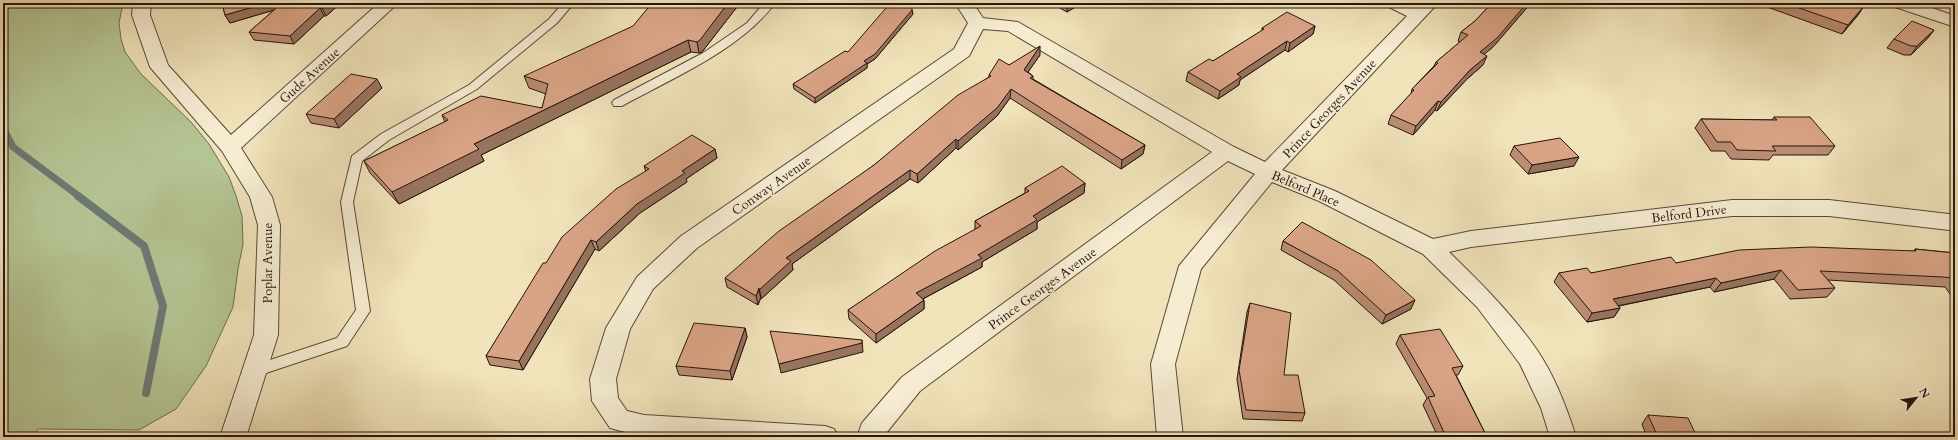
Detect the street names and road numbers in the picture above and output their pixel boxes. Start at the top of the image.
street label: Gude Avenue [275,44,344,108]
street label: Prince Georges Avenue [1279,55,1381,162]
street label: Conway Avenue [728,152,815,220]
street label: Belford Place [1269,166,1343,211]
street label: Belford Drive [1650,200,1728,228]
street label: Poplar Avenue [259,222,277,303]
street label: Prince Georges Avenue [985,243,1101,334]

